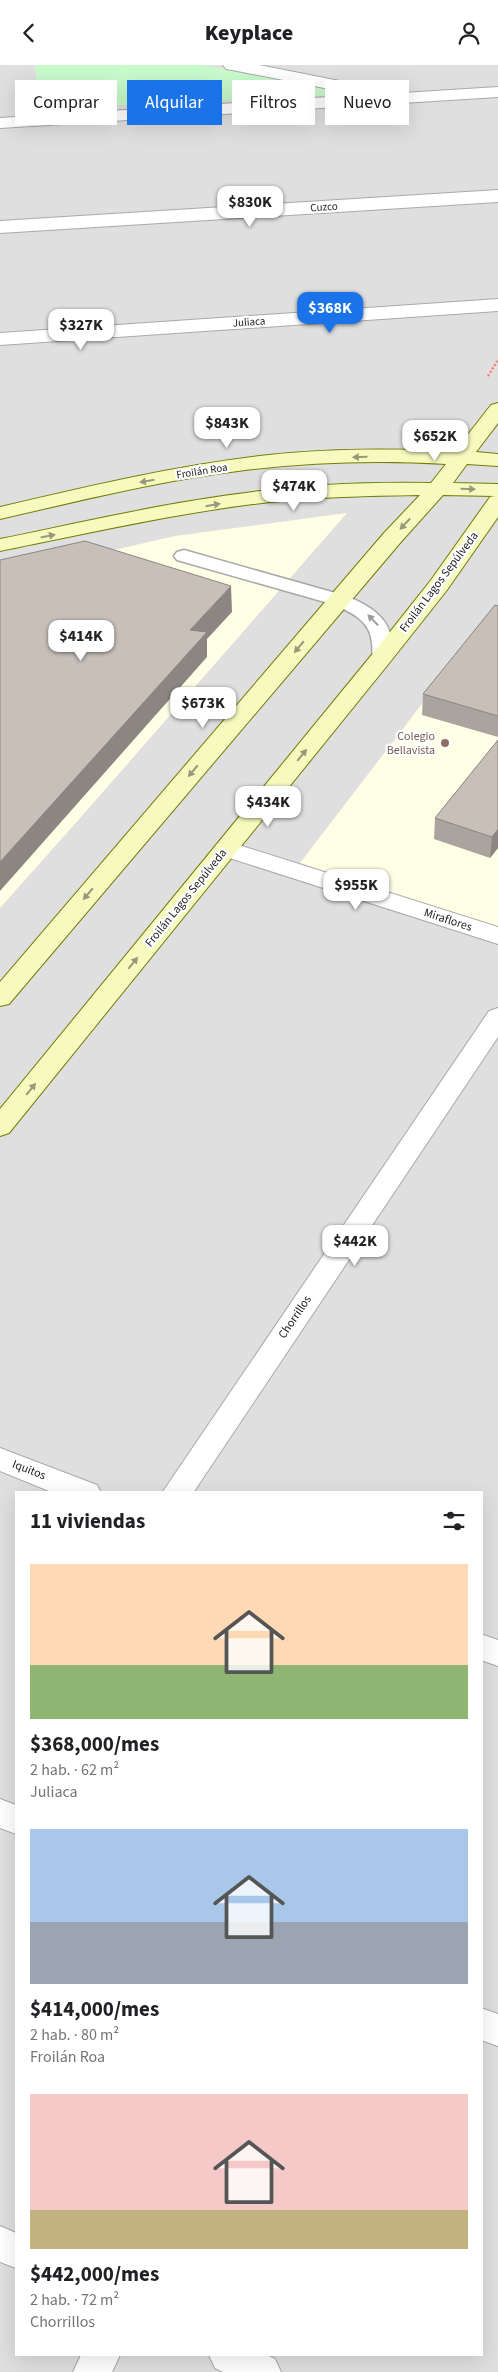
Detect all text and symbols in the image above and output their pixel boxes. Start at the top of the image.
text: Keyplace [205,17,293,49]
icon: back [15,19,43,47]
icon: person [455,19,483,47]
chip: Comprar [15,80,117,125]
chip: Alquilar [127,80,222,125]
chip: Filtros [232,80,315,125]
chip: Nuevo [325,80,409,125]
pin: $830K [215,185,285,228]
text: $830K [228,191,272,213]
street label: Cuzco [310,199,338,215]
pin: $368K [295,291,365,334]
text: $368K [308,297,352,319]
pin: $327K [46,309,116,351]
street label: Juliaca [232,313,266,331]
text: $327K [59,314,103,336]
pin: $843K [192,407,262,449]
text: $843K [205,412,249,434]
pin: $652K [400,419,470,462]
text: $652K [413,425,457,447]
one-way arrow [352,453,368,461]
street label: Froilán Roa [175,460,229,482]
pin: $474K [259,469,329,512]
text: $474K [272,475,316,497]
one-way arrow [138,477,154,485]
one-way arrow [460,485,476,493]
one-way arrow [205,500,221,508]
one-way arrow [399,517,410,530]
street label: Froilán Lagos Sepúlveda [396,528,482,636]
one-way arrow [40,531,56,539]
one-way arrow [367,614,379,626]
pin: $414K [46,619,116,662]
text: $414K [59,625,103,647]
one-way arrow [293,640,304,653]
pin: $673K [168,687,238,729]
text: $673K [181,692,225,714]
place label: Colegio Bellavista [387,728,435,759]
marker: Colegio Bellavista [439,737,451,749]
one-way arrow [296,749,307,762]
one-way arrow [188,764,199,777]
pin: $434K [233,785,303,828]
text: $434K [246,791,290,813]
street label: Froilán Lagos Sepúlveda [141,845,231,951]
pin: $955K [321,869,391,911]
text: $955K [334,874,378,896]
one-way arrow [82,888,94,900]
street label: Miraflores [422,904,474,936]
one-way arrow [128,957,139,970]
one-way arrow [25,1083,36,1096]
pin: $442K [320,1225,390,1267]
text: $442K [333,1230,377,1252]
street label: Chorrillos [274,1292,316,1342]
street label: Iquitos [10,1456,48,1484]
text: 11 viviendas [30,1506,145,1536]
icon: filters [440,1507,468,1535]
icon: home [204,1597,294,1687]
text: $368,000/mes [30,1729,159,1759]
text: 2 hab. · 62 m² [30,1759,119,1781]
text: Juliaca [30,1781,78,1803]
icon: home [204,1862,294,1952]
text: $414,000/mes [30,1994,159,2024]
text: 2 hab. · 80 m² [30,2024,119,2046]
text: Froilán Roa [30,2046,105,2068]
icon: home [204,2127,294,2217]
text: $442,000/mes [30,2259,159,2289]
text: 2 hab. · 72 m² [30,2289,119,2311]
text: Chorrillos [30,2311,95,2333]

